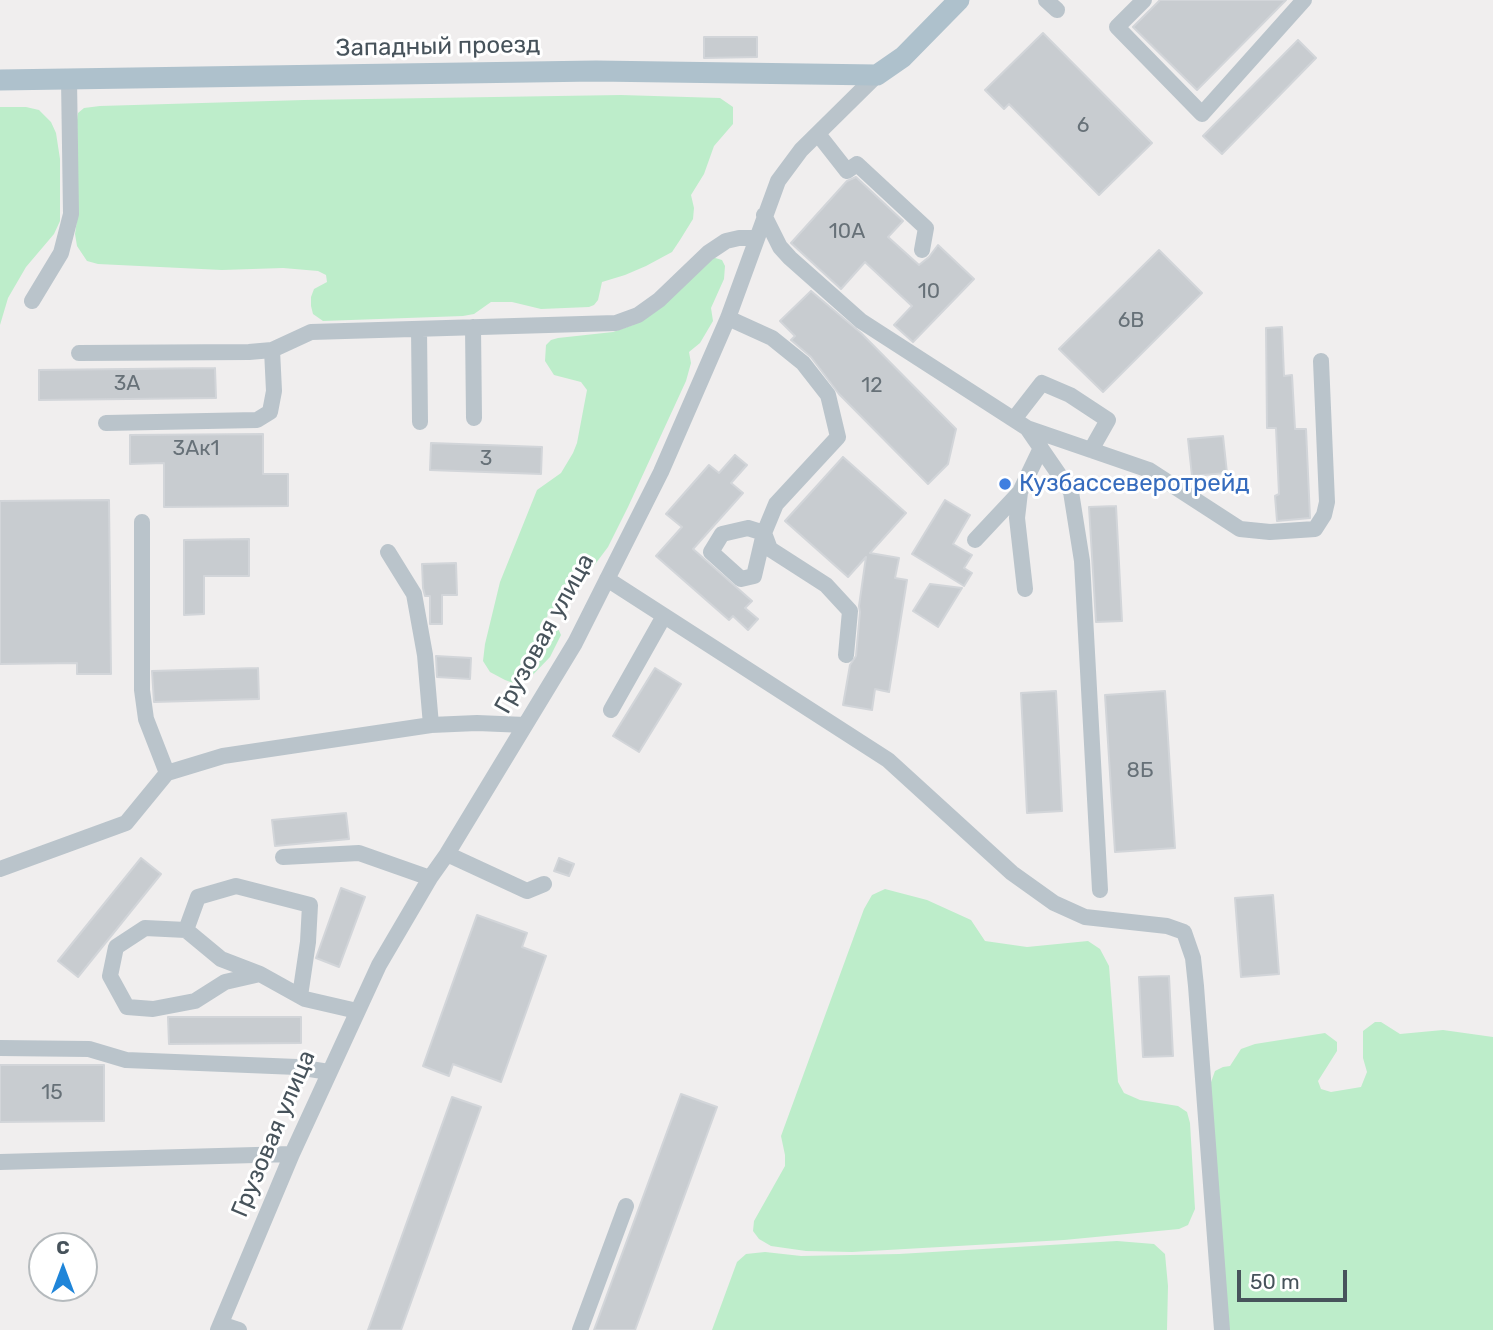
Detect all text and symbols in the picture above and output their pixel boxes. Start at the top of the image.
street label: Западный проезд [336,31,540,63]
house number: 6 [1077,113,1089,139]
house number: 10А [829,219,865,245]
house number: 10 [918,279,940,305]
house number: 6В [1118,308,1144,334]
house number: 3А [114,371,140,397]
house number: 12 [861,373,883,399]
house number: 3Ак1 [173,436,219,462]
house number: 3 [480,446,492,472]
place label: Кузбассеверотрейд [1019,470,1250,498]
marker: Кузбассеверотрейд [997,476,1013,492]
street label: Грузовая улица [489,549,601,719]
house number: 8Б [1127,758,1153,784]
street label: Грузовая улица [226,1046,322,1222]
house number: 15 [41,1080,63,1106]
north arrow [28,1232,98,1302]
text: С [56,1236,70,1259]
scale bar [1241,1256,1351,1300]
text: 50 m [1250,1269,1300,1294]

